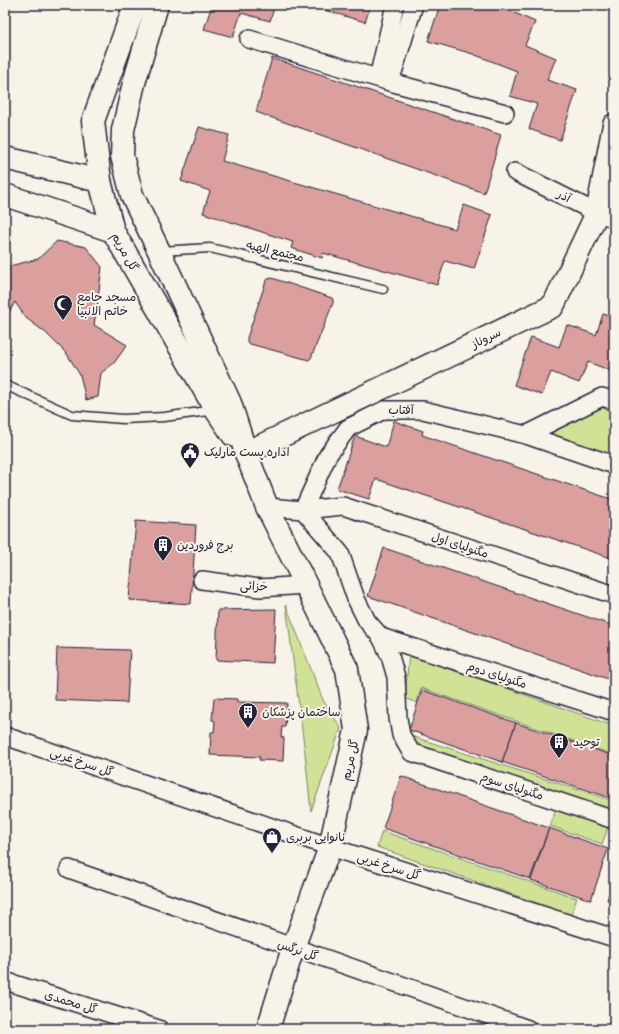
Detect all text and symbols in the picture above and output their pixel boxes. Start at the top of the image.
street label: آذر [554,184,575,207]
street label: گل مریم [107,229,143,275]
street label: مجتمع الهیه [244,236,306,266]
place label: مسجد جامع خاتم الانبیا [77,288,136,320]
mosque icon: مسجد جامع خاتم الانبیا [52,293,74,321]
street label: سروناز [467,323,503,352]
street label: آفتاب [388,401,415,418]
public building icon: اداره پست مارلیک [179,441,201,469]
place label: اداره پست مارلیک [204,443,289,460]
street label: مگنولیای اول [429,527,491,562]
building icon: برج فروردین [152,534,174,562]
place label: برج فروردین [177,536,234,554]
street label: خزائی [240,576,268,595]
street label: مگنولیای دوم [465,657,529,693]
building icon: ساختمان پزشکان [237,701,259,729]
place label: ساختمان پزشکان [262,703,341,720]
building icon: توحید [548,731,570,759]
place label: توحید [573,733,600,750]
street label: گل مریم [337,738,363,782]
street label: گل سرخ غربی [48,743,116,781]
street label: مگنولیای سوم [478,767,546,805]
shop icon: نانوایی بربری [261,826,283,854]
place label: نانوایی بربری [286,828,346,845]
street label: گل سرخ غربی [355,847,423,885]
street label: گل نرگس [275,935,321,964]
street label: گل محمدی [43,985,100,1018]

